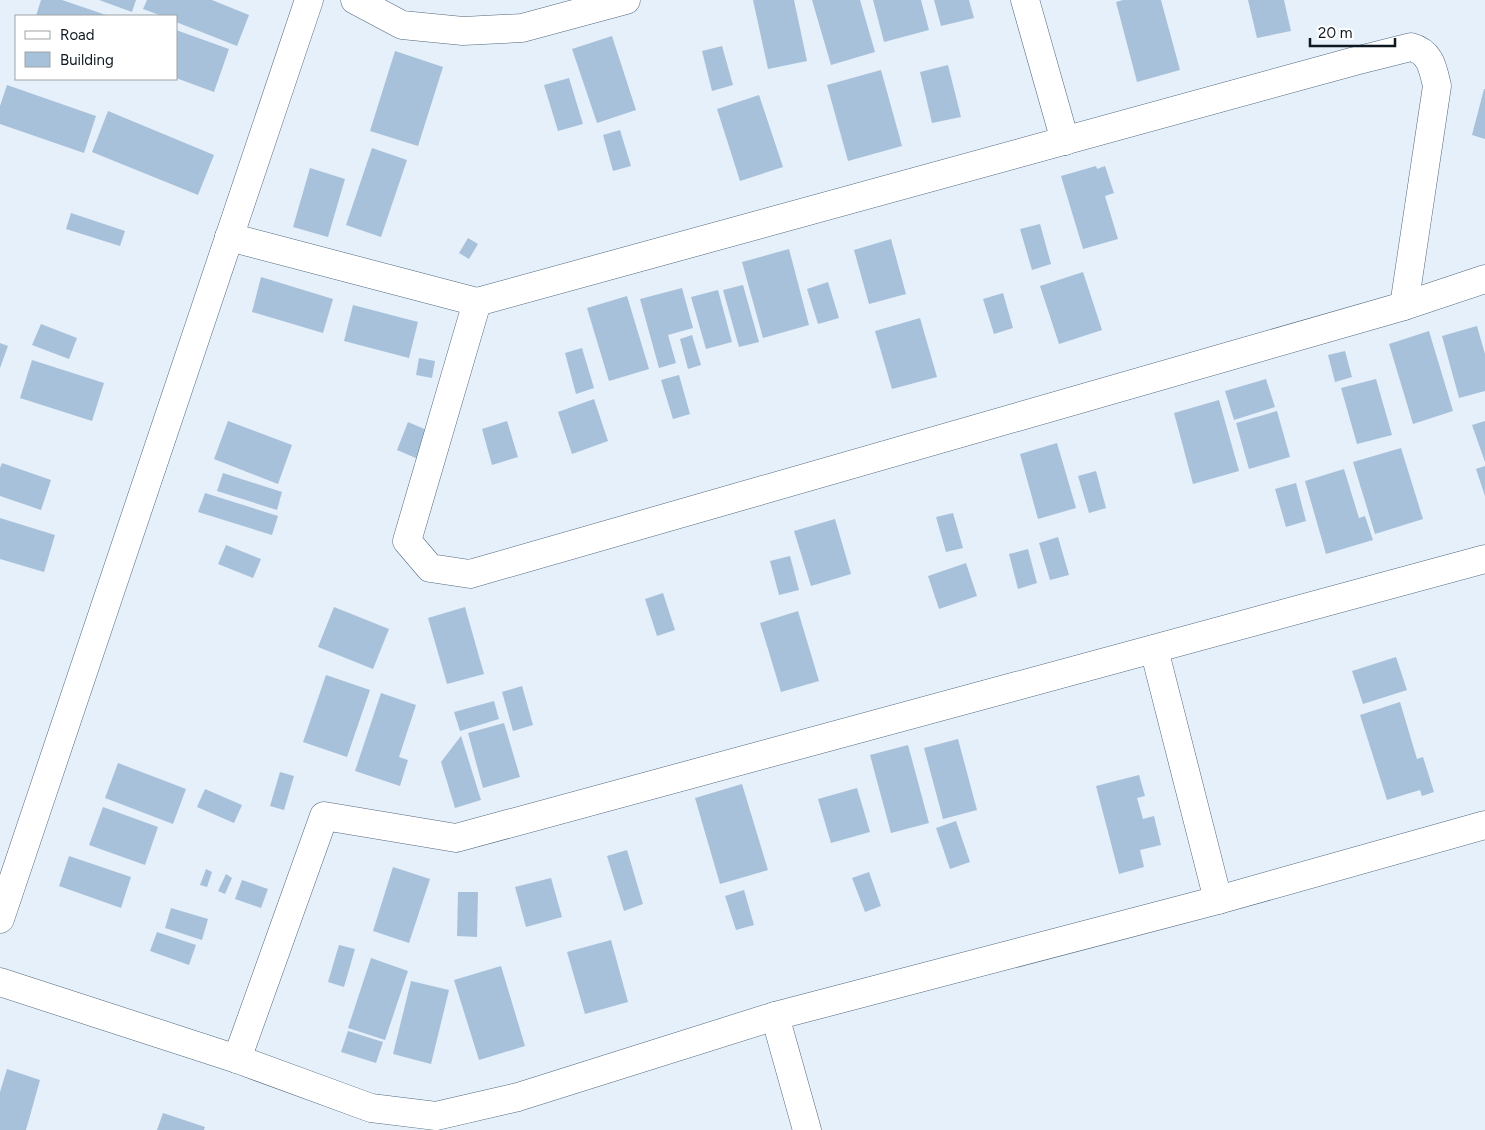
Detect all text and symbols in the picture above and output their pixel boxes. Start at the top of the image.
legend [15,15,178,80]
scale bar [1310,15,1395,47]
text: 20 m [1318,24,1352,42]
text: Road [60,26,95,44]
text: Building [60,51,114,69]

